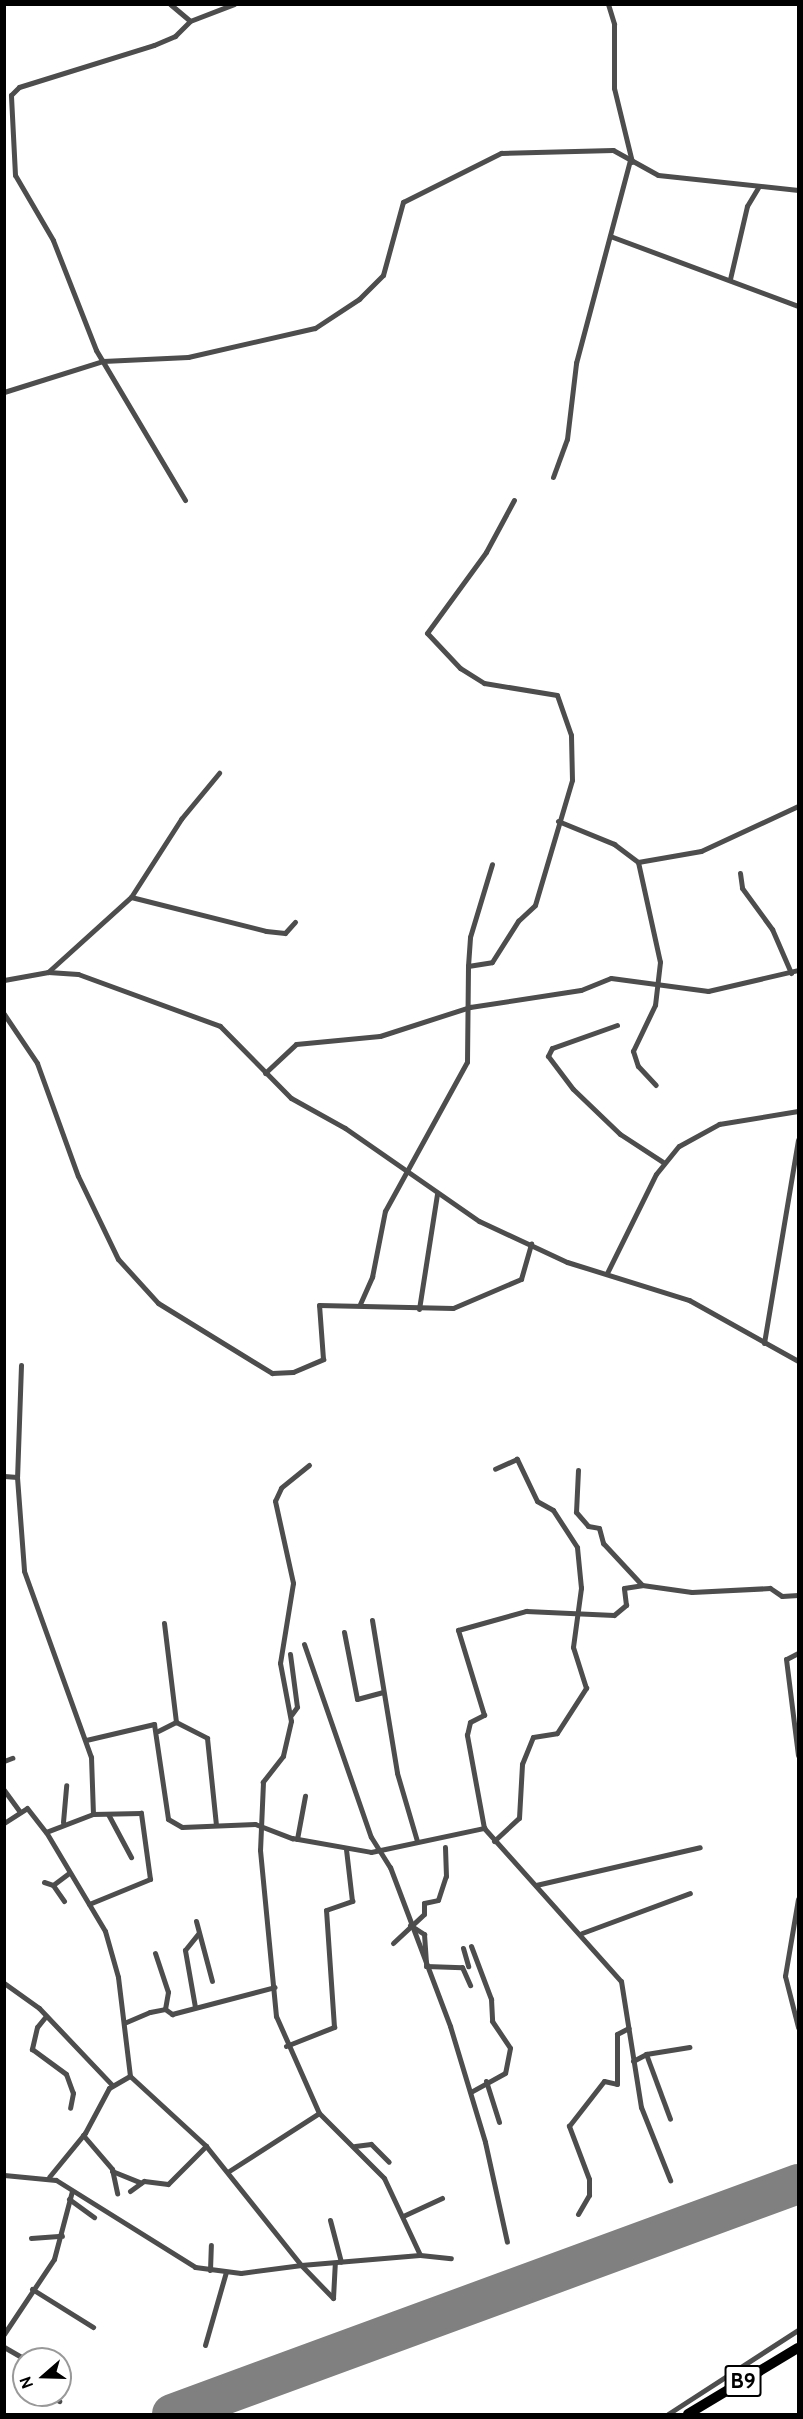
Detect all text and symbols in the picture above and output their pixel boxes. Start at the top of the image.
north arrow [12,2347,72,2407]
road number: B9 [724,2363,762,2399]
text: N [16,2374,37,2391]

